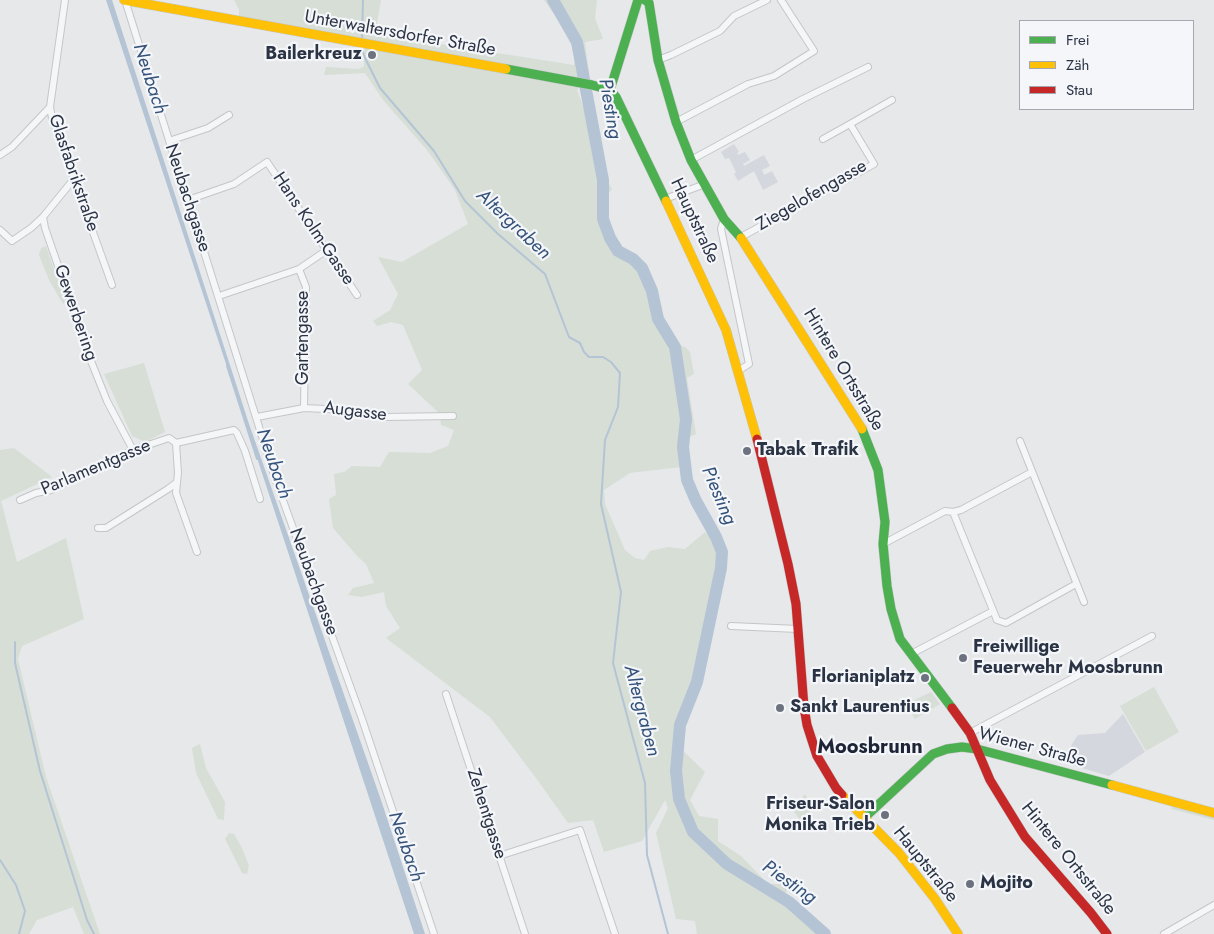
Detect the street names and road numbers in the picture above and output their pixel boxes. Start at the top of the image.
street label: Unterwaltersdorfer Straße [303,7,497,61]
street label: Glasfabrikstraße [43,111,103,235]
street label: Neubachgasse [159,141,215,255]
street label: Ziegelofengasse [753,156,871,236]
street label: Hans Kolm-Gasse [267,168,359,290]
street label: Hauptstraße [665,175,723,267]
street label: Gewerbering [48,262,102,364]
street label: Gartengasse [293,291,315,385]
street label: Hintere Ortsstraße [798,305,888,435]
street label: Augasse [322,397,388,427]
street label: Parlamentgasse [38,435,154,501]
street label: Neubachgasse [284,526,342,638]
street label: Wiener Straße [976,723,1088,773]
street label: Zehentgasse [461,766,511,862]
street label: Hintere Ortsstraße [1016,798,1120,920]
street label: Hauptstraße [888,823,962,907]

